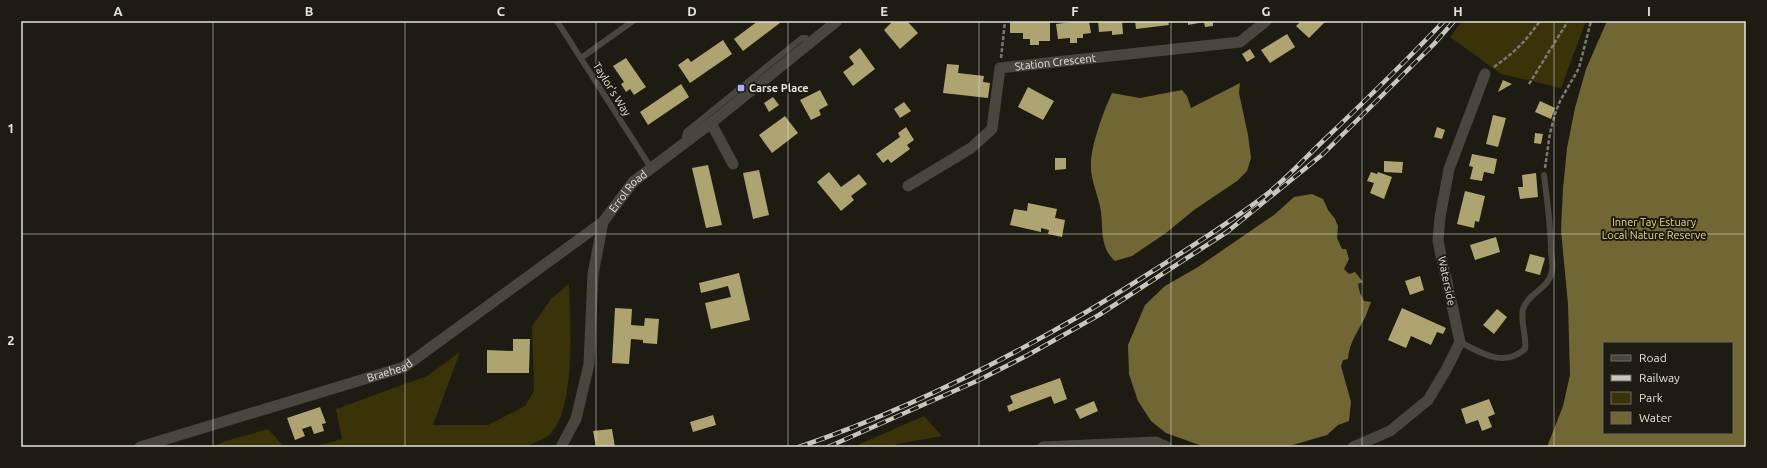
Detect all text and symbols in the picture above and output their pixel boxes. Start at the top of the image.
text: A [113,4,123,18]
text: B [305,4,314,18]
text: C [497,4,506,18]
text: D [687,4,697,18]
text: E [880,4,888,18]
text: F [1071,4,1079,18]
text: G [1262,4,1271,18]
text: H [1453,4,1463,18]
text: I [1647,4,1651,18]
street label: Station Crescent [1014,52,1097,72]
street label: Taylor's Way [591,60,634,119]
place label: Carse Place [749,82,809,94]
marker: Carse Place [736,83,746,93]
text: 1 [7,121,15,135]
street label: Errol Road [606,168,649,215]
park label: Inner Tay Estuary Local Nature Reserve [1602,216,1706,241]
street label: Waterside [1436,255,1458,307]
text: 2 [7,333,15,347]
legend [1603,342,1733,434]
text: Road [1639,351,1667,364]
street label: Braehead [365,357,415,384]
text: Railway [1639,371,1680,384]
text: Park [1639,391,1663,404]
text: Water [1639,411,1672,424]

